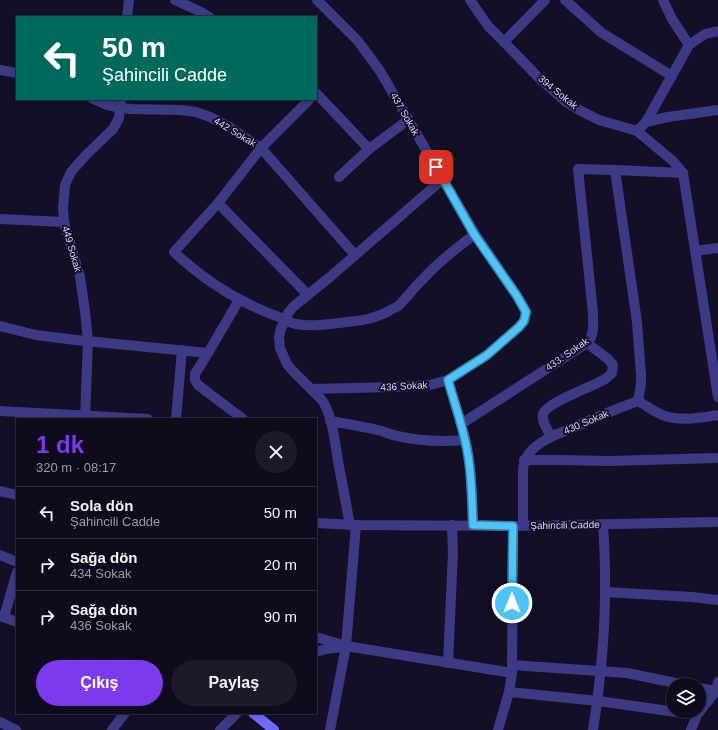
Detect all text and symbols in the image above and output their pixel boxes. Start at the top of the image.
icon: left [36,32,88,84]
text: 50 m [102,32,166,63]
text: Şahincili Cadde [102,65,227,85]
street label: 394 Sokak [536,73,581,112]
street label: 437 Sokak [388,91,422,138]
street label: 442 Sokak [212,115,259,149]
pin [419,150,453,184]
icon: arrive [425,156,447,178]
street label: 449 Sokak [60,225,84,274]
street label: 433. Sokak [543,335,591,373]
street label: 436 Sokak [380,379,429,393]
street label: 430 Sokak [562,407,611,436]
text: 1 dk [36,431,84,458]
button: close [255,431,297,473]
text: 320 m · 08:17 [36,460,116,475]
text: Sola dön [70,497,133,514]
icon: left [36,502,58,524]
text: 50 m [264,504,297,521]
text: Şahincili Cadde [70,514,160,529]
street label: Şahincili Cadde [530,519,600,531]
text: Sağa dön [70,549,138,566]
icon: right [36,554,58,576]
text: 20 m [264,556,297,573]
text: 434 Sokak [70,566,131,581]
position arrow [491,582,533,624]
text: Sağa dön [70,601,138,618]
icon: right [36,606,58,628]
text: 90 m [264,608,297,625]
text: 436 Sokak [70,618,131,633]
button: Çıkış [36,660,163,706]
button: Paylaş [171,660,297,706]
map controls [666,678,706,718]
button: layers [666,678,706,718]

